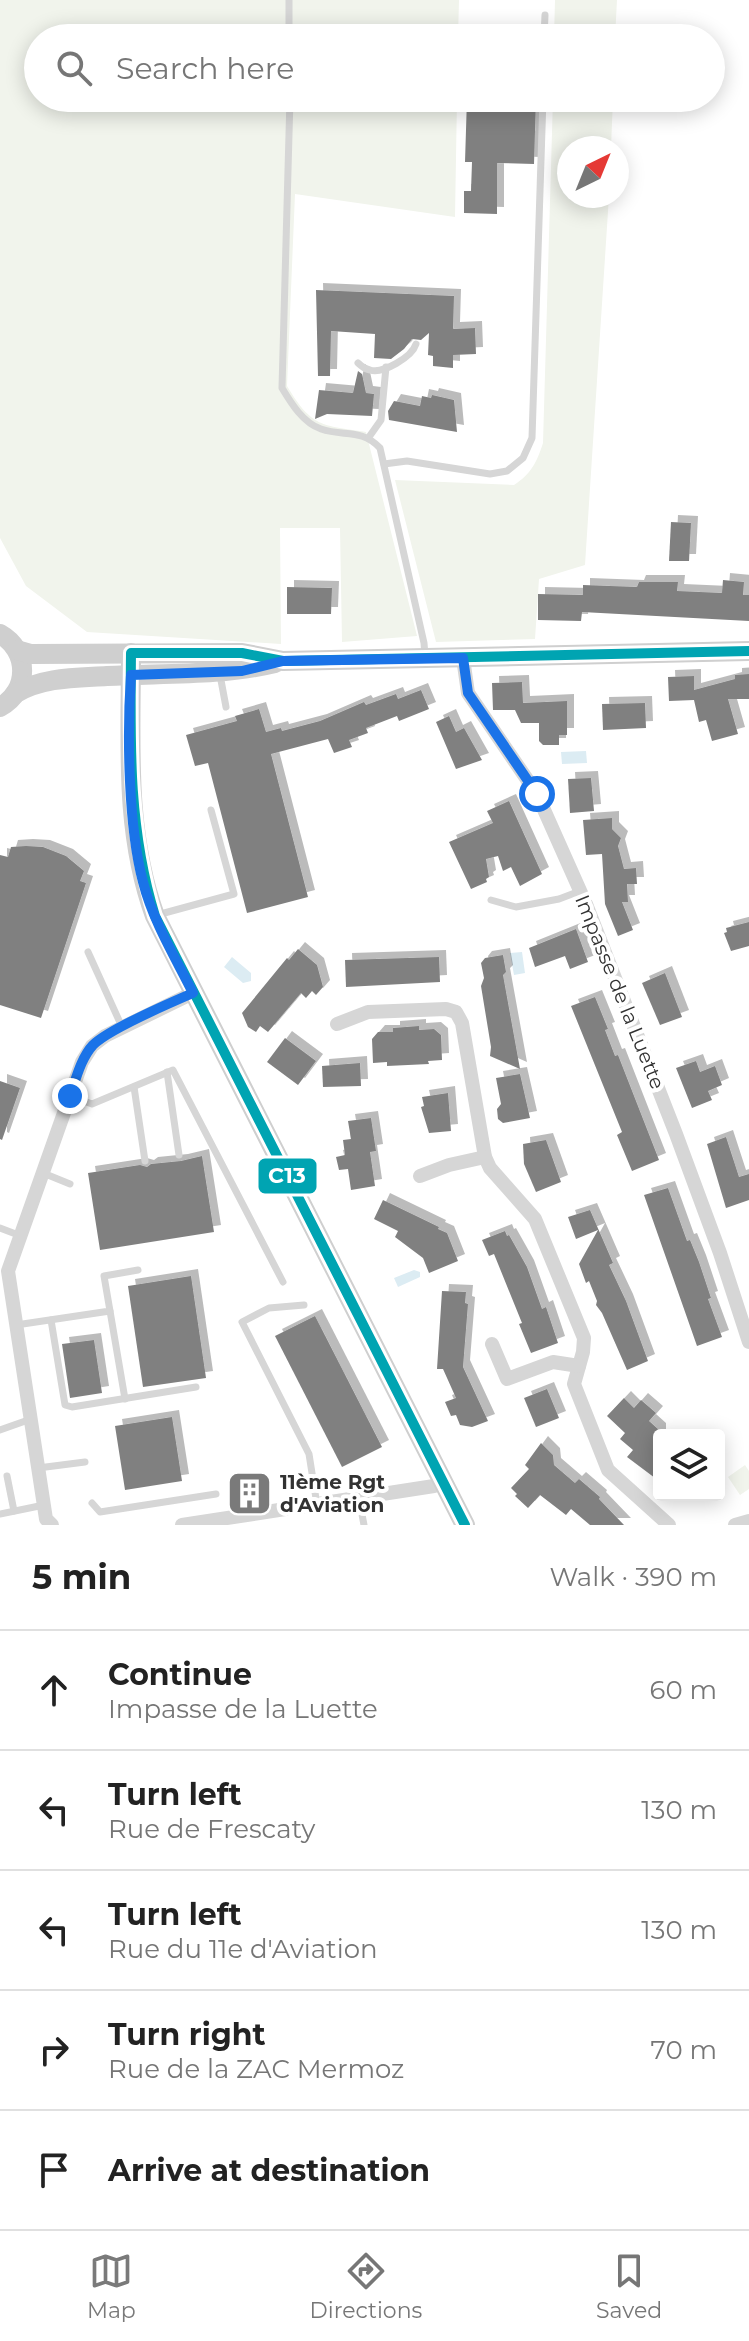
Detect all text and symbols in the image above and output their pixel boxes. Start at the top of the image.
search box [24,24,725,112]
icon: search [52,46,96,90]
text: Search here [116,50,294,87]
north arrow [557,136,629,208]
route start [519,776,555,812]
street label: Impasse de la Luette [570,891,670,1093]
route end [52,1078,88,1114]
line badge: C13 [257,1157,318,1195]
text: C13 [268,1162,306,1189]
map controls [653,1429,725,1501]
button: layers [653,1429,725,1501]
building icon: 11ème Rgt d'Aviation [225,1469,273,1517]
place label: 11ème Rgt d'Aviation [280,1470,385,1517]
text: 5 min [32,1556,131,1598]
text: Walk · 390 m [549,1561,717,1593]
text: Continue [108,1656,252,1693]
icon: ahead [32,1668,76,1712]
text: 60 m [650,1674,717,1706]
text: Impasse de la Luette [108,1693,378,1725]
text: Turn left [108,1776,241,1813]
icon: left [32,1788,76,1832]
text: 130 m [641,1794,717,1826]
text: Rue de Frescaty [108,1813,315,1845]
text: Turn left [108,1896,241,1933]
icon: left [32,1908,76,1952]
text: 130 m [641,1914,717,1946]
text: Rue du 11e d'Aviation [108,1933,378,1965]
text: Turn right [108,2016,265,2053]
icon: right [32,2028,76,2072]
text: 70 m [651,2034,717,2066]
text: Rue de la ZAC Mermoz [108,2053,404,2085]
icon: arrive [32,2148,76,2192]
text: Arrive at destination [108,2152,430,2189]
tab: Map [87,2249,136,2324]
tab: Directions [310,2249,422,2324]
tab: Saved [596,2249,662,2324]

